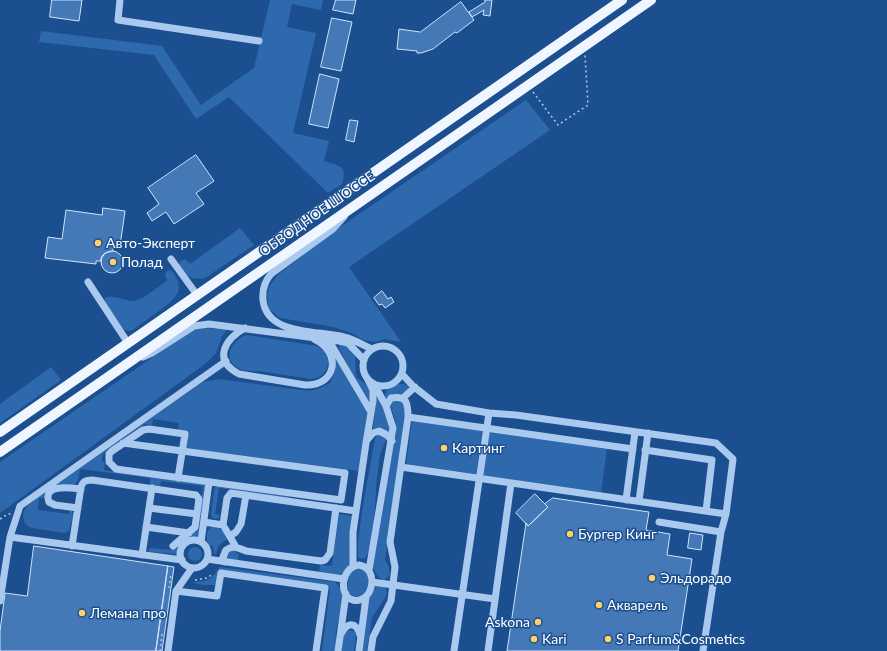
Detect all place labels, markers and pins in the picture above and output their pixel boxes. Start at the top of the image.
place label: Авто-Эксперт [106,235,195,251]
marker: Авто-Эксперт [93,238,103,248]
place label: Полад [121,254,163,270]
marker: Полад [108,257,118,267]
place label: Картинг [452,440,505,456]
marker: Картинг [439,443,449,453]
place label: Бургер Кинг [578,526,657,542]
marker: Бургер Кинг [565,529,575,539]
place label: Эльдорадо [660,570,731,586]
marker: Эльдорадо [647,573,657,583]
place label: Акварель [607,597,668,613]
marker: Акварель [594,600,604,610]
place label: Лемана про [90,605,166,621]
marker: Лемана про [77,608,87,618]
place label: Askona [485,614,530,630]
marker: Askona [533,617,543,627]
place label: Kari [542,631,567,647]
place label: S Parfum&Cosmetics [616,631,745,647]
marker: Kari [529,634,539,644]
marker: S Parfum&Cosmetics [603,634,613,644]

